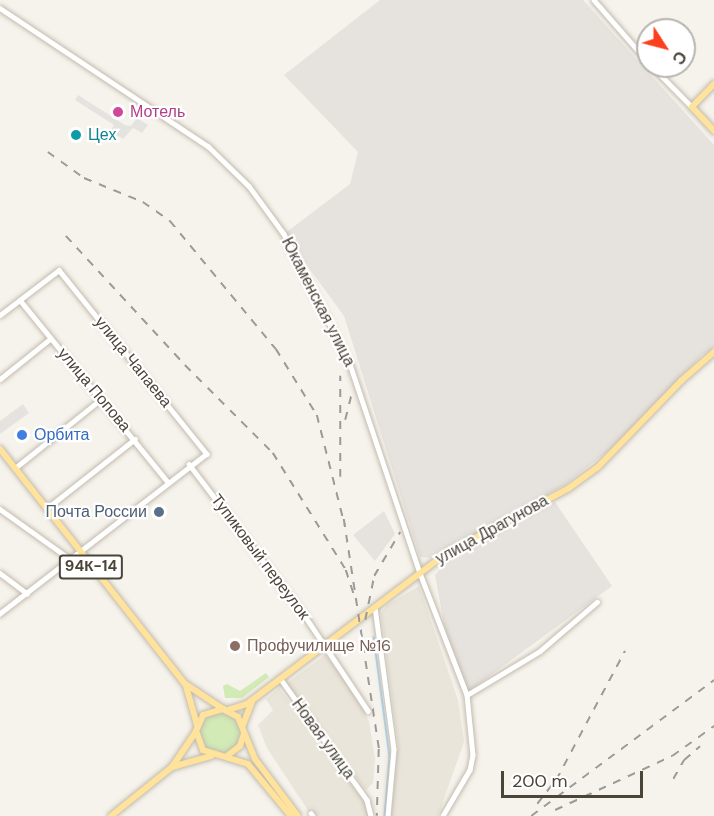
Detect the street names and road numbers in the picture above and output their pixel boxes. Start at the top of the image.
street label: Юкаменская улица [277,234,359,370]
street label: улица Чапаева [90,313,176,411]
street label: улица Попова [53,344,135,436]
street label: Тупиковый переулок [207,491,313,623]
street label: улица Драгунова [432,491,552,569]
road number: 94К-14 [58,555,124,579]
street label: Новая улица [287,695,359,783]

